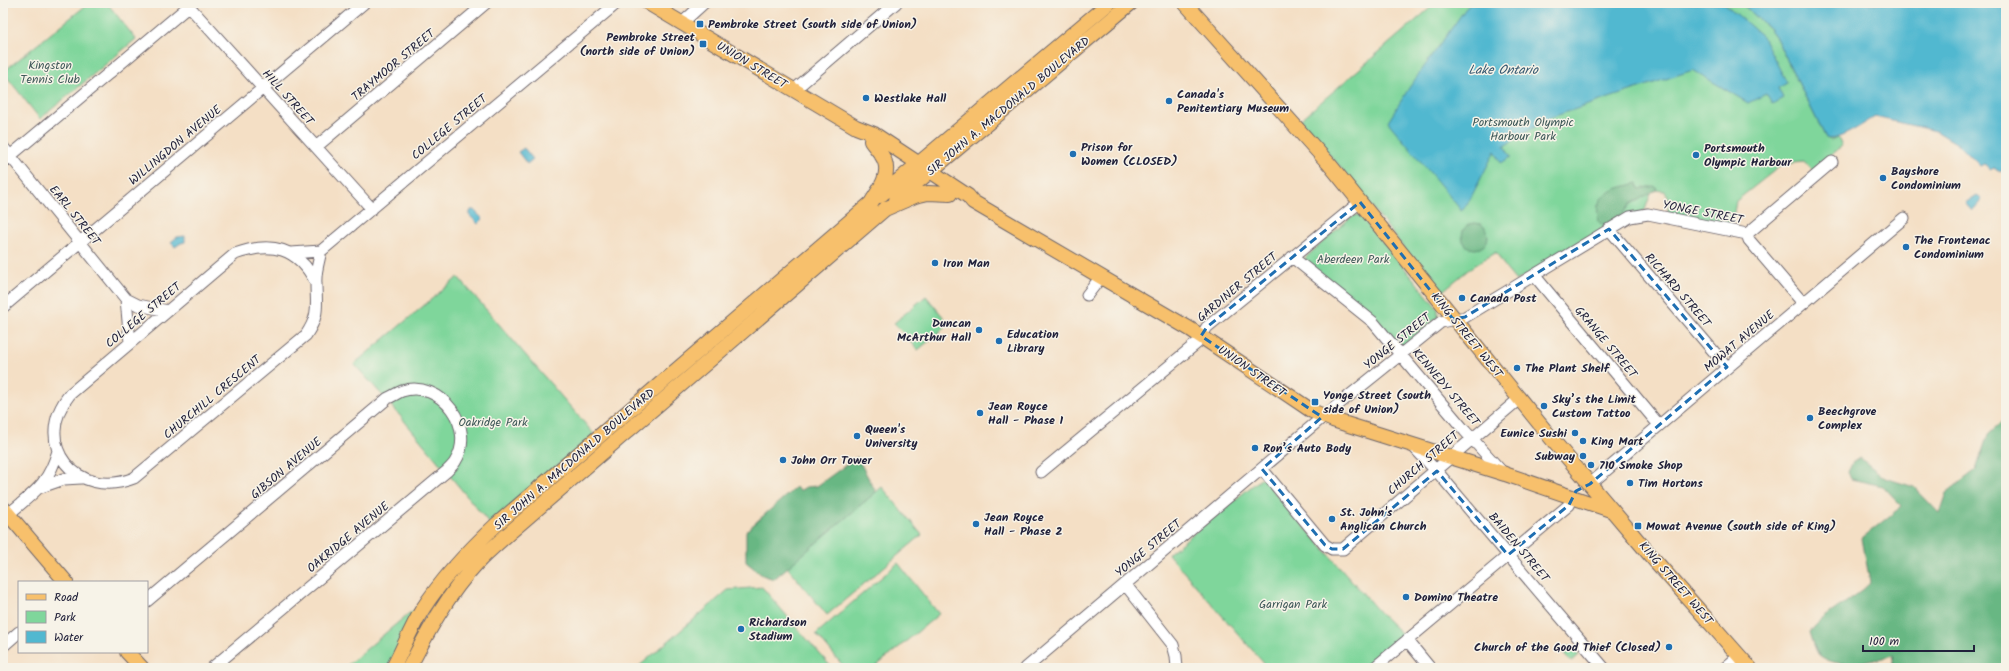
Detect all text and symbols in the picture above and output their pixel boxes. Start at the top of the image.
place label: Pembroke Street (south side of Union) [708,15,917,34]
marker: Pembroke Street (south side of Union) [695,19,705,29]
street label: TRAYMOOR STREET [347,24,440,106]
place label: Pembroke Street (north side of Union) [580,28,696,61]
street label: SIR JOHN A. MACDONALD BOULEVARD [922,32,1095,181]
street label: UNION STREET [713,37,792,95]
marker: Pembroke Street (north side of Union) [698,39,708,49]
park label: Kingston Tennis Club [20,56,80,89]
water label: Lake Ontario [1468,60,1539,81]
street label: HILL STREET [257,65,319,131]
place label: Canada's Penitentiary Museum [1177,85,1289,118]
street label: COLLEGE STREET [407,89,493,165]
place label: Westlake Hall [874,89,947,108]
marker: Westlake Hall [861,93,871,103]
marker: Canada's Penitentiary Museum [1164,96,1174,106]
street label: WILLINGDON AVENUE [125,100,227,190]
park label: Portsmouth Olympic Harbour Park [1472,113,1574,146]
place label: Prison for Women (CLOSED) [1081,138,1178,171]
place label: Portsmouth Olympic Harbour [1704,139,1792,172]
marker: Prison for Women (CLOSED) [1068,149,1078,159]
marker: Portsmouth Olympic Harbour [1691,150,1701,160]
place label: Bayshore Condominium [1891,162,1961,195]
marker: Bayshore Condominium [1878,173,1888,183]
street label: EARL STREET [44,181,106,251]
street label: YONGE STREET [1661,195,1746,230]
place label: The Frontenac Condominium [1914,231,1991,264]
marker: The Frontenac Condominium [1901,242,1911,252]
street label: GARDINER STREET [1193,247,1283,327]
street label: RICHARD STREET [1640,249,1716,333]
park label: Aberdeen Park [1317,250,1390,269]
place label: Iron Man [943,254,990,273]
marker: Iron Man [930,258,940,268]
street label: COLLEGE STREET [101,277,187,353]
street label: KING STREET WEST [1426,288,1508,383]
place label: Canada Post [1470,289,1537,308]
marker: Canada Post [1457,293,1467,303]
street label: GRANGE STREET [1570,302,1643,384]
street label: MOWAT AVENUE [1700,305,1780,377]
street label: YONGE STREET [1360,307,1436,375]
place label: Duncan McArthur Hall [897,314,972,347]
marker: Duncan McArthur Hall [974,325,984,335]
place label: Education Library [1007,325,1059,358]
marker: Education Library [994,336,1004,346]
street label: UNION STREET [1214,341,1291,403]
street label: KENNEDY STREET [1407,344,1485,432]
street label: CHURCHILL CRESCENT [159,350,267,444]
place label: The Plant Shelf [1525,359,1611,378]
marker: The Plant Shelf [1512,363,1522,373]
street label: SIR JOHN A. MACDONALD BOULEVARD [489,384,659,535]
place label: Yonge Street (south side of Union) [1323,386,1431,419]
place label: Sky’s the Limit Custom Tattoo [1552,390,1636,423]
place label: Jean Royce Hall - Phase 1 [988,397,1063,430]
marker: Yonge Street (south side of Union) [1310,397,1320,407]
marker: Sky’s the Limit Custom Tattoo [1539,401,1549,411]
place label: Beechgrove Complex [1818,402,1876,435]
marker: Jean Royce Hall - Phase 1 [975,408,985,418]
park label: Oakridge Park [458,413,528,432]
marker: Beechgrove Complex [1805,413,1815,423]
place label: Queen's University [865,420,918,453]
place label: Eunice Sushi [1501,424,1568,443]
street label: CHURCH STREET [1383,426,1465,500]
marker: Eunice Sushi [1570,428,1580,438]
marker: Queen's University [852,431,862,441]
street label: GIBSON AVENUE [246,432,327,504]
place label: King Mart [1591,432,1644,451]
marker: King Mart [1578,436,1588,446]
place label: Ron’s Auto Body [1263,439,1352,458]
marker: Ron’s Auto Body [1250,443,1260,453]
place label: Subway [1535,447,1576,466]
place label: John Orr Tower [791,451,872,470]
marker: Subway [1578,451,1588,461]
marker: John Orr Tower [778,455,788,465]
place label: 710 Smoke Shop [1599,456,1683,475]
marker: 710 Smoke Shop [1586,460,1596,470]
place label: Tim Hortons [1638,474,1703,493]
marker: Tim Hortons [1625,478,1635,488]
street label: OAKRIDGE AVENUE [303,497,394,578]
place label: St. John's Anglican Church [1340,503,1427,536]
place label: Jean Royce Hall - Phase 2 [984,508,1062,541]
street label: BAIDEN STREET [1483,508,1555,588]
street label: YONGE STREET [1111,514,1187,582]
marker: St. John's Anglican Church [1327,514,1337,524]
place label: Mowat Avenue (south side of King) [1646,517,1836,536]
marker: Jean Royce Hall - Phase 2 [971,519,981,529]
marker: Mowat Avenue (south side of King) [1633,521,1643,531]
street label: KING STREET WEST [1634,537,1718,631]
legend [18,581,148,653]
text: Road [54,588,79,607]
place label: Domino Theatre [1414,588,1498,607]
marker: Domino Theatre [1401,592,1411,602]
park label: Garrigan Park [1259,595,1327,614]
text: Park [54,608,76,627]
place label: Richardson Stadium [749,613,807,646]
marker: Richardson Stadium [736,624,746,634]
scale bar [1863,627,1974,653]
text: Water [54,628,84,647]
text: 100 m [1869,632,1900,651]
place label: Church of the Good Thief (Closed) [1474,638,1661,657]
marker: Church of the Good Thief (Closed) [1664,642,1674,652]

